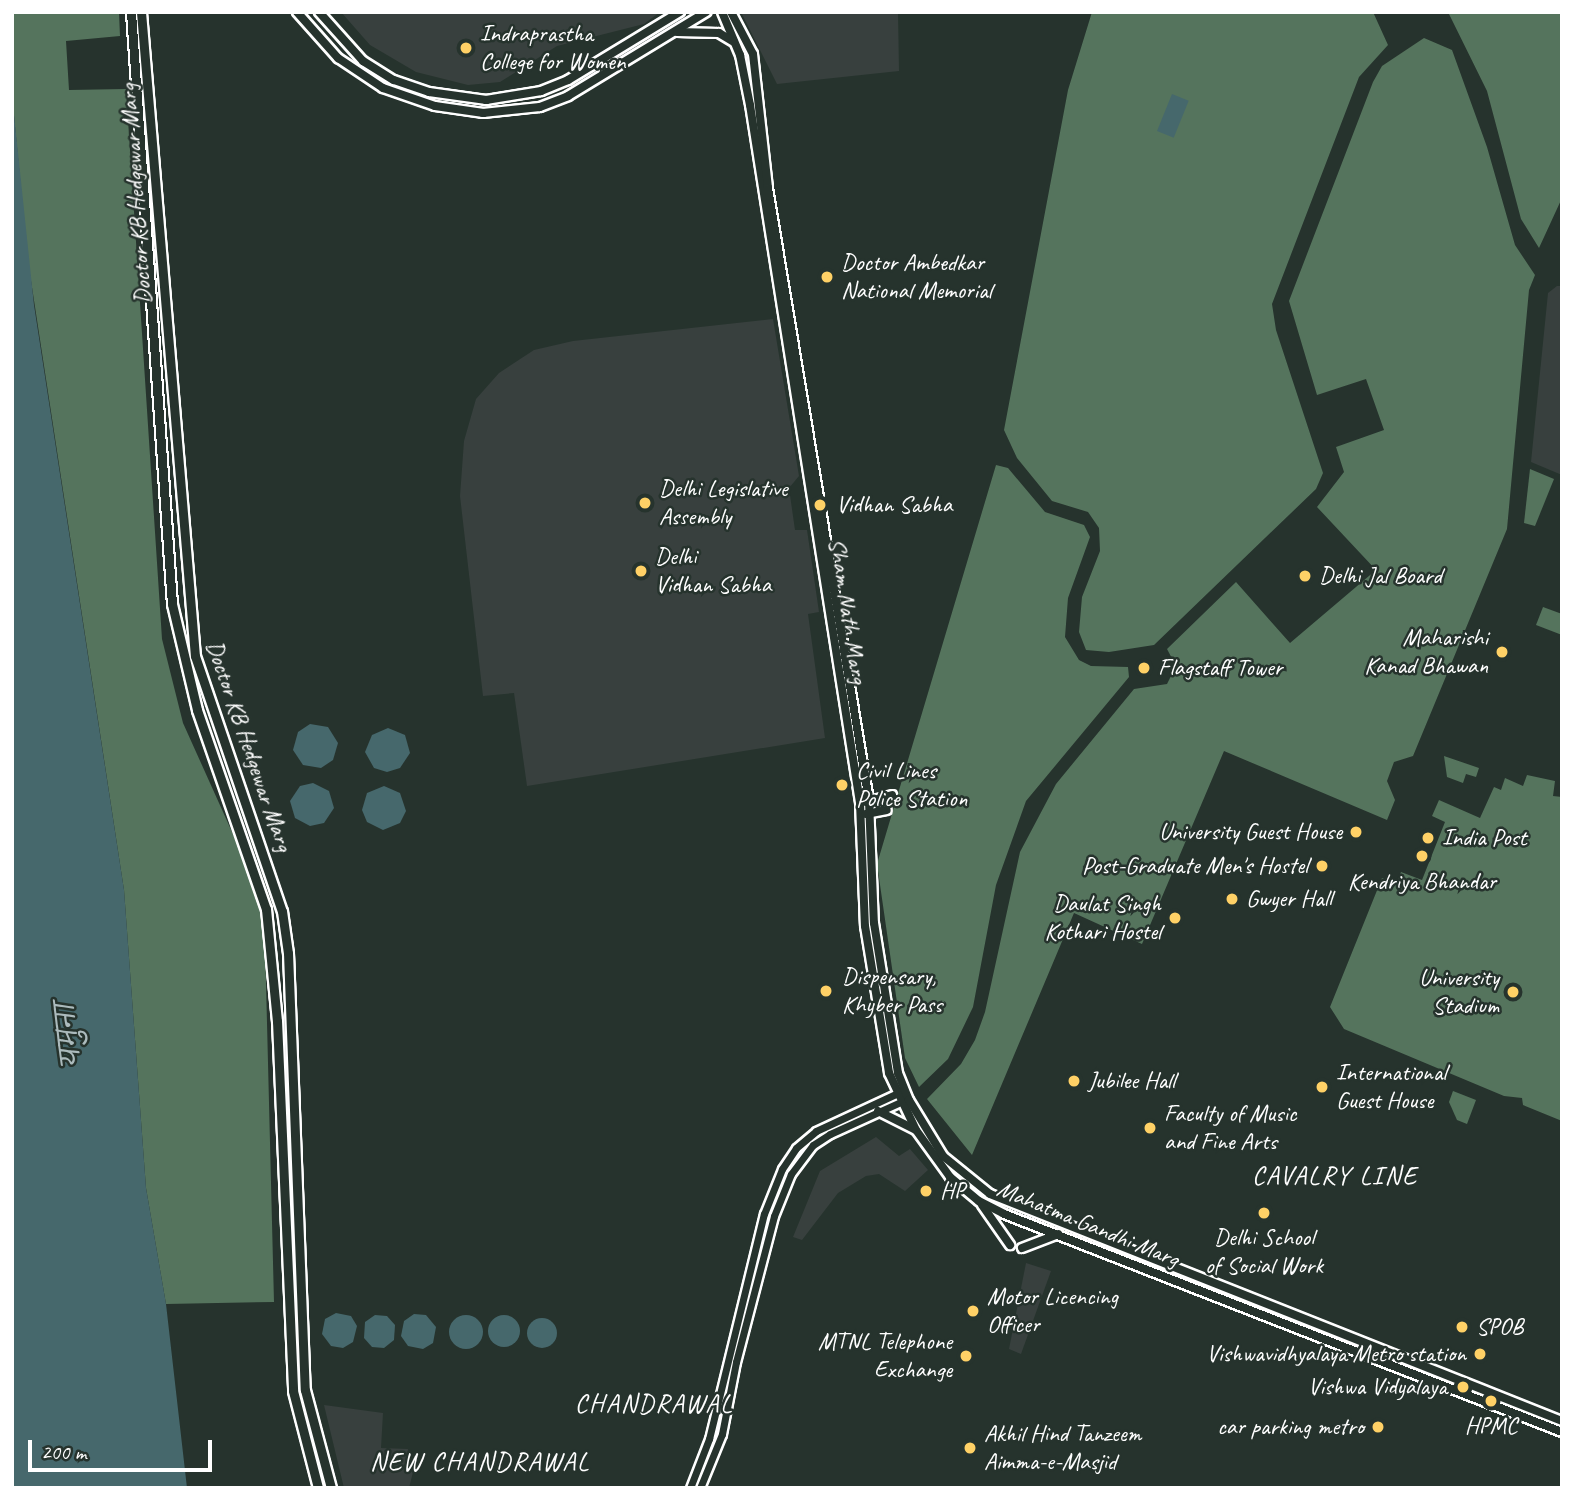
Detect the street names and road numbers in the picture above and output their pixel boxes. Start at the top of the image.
street label: Doctor KB Hedgewar Marg [114,83,158,305]
street label: Sham Nath Marg [822,535,874,687]
street label: Doctor KB Hedgewar Marg [199,637,299,855]
street label: Mahatma Gandhi Marg [993,1174,1183,1274]

